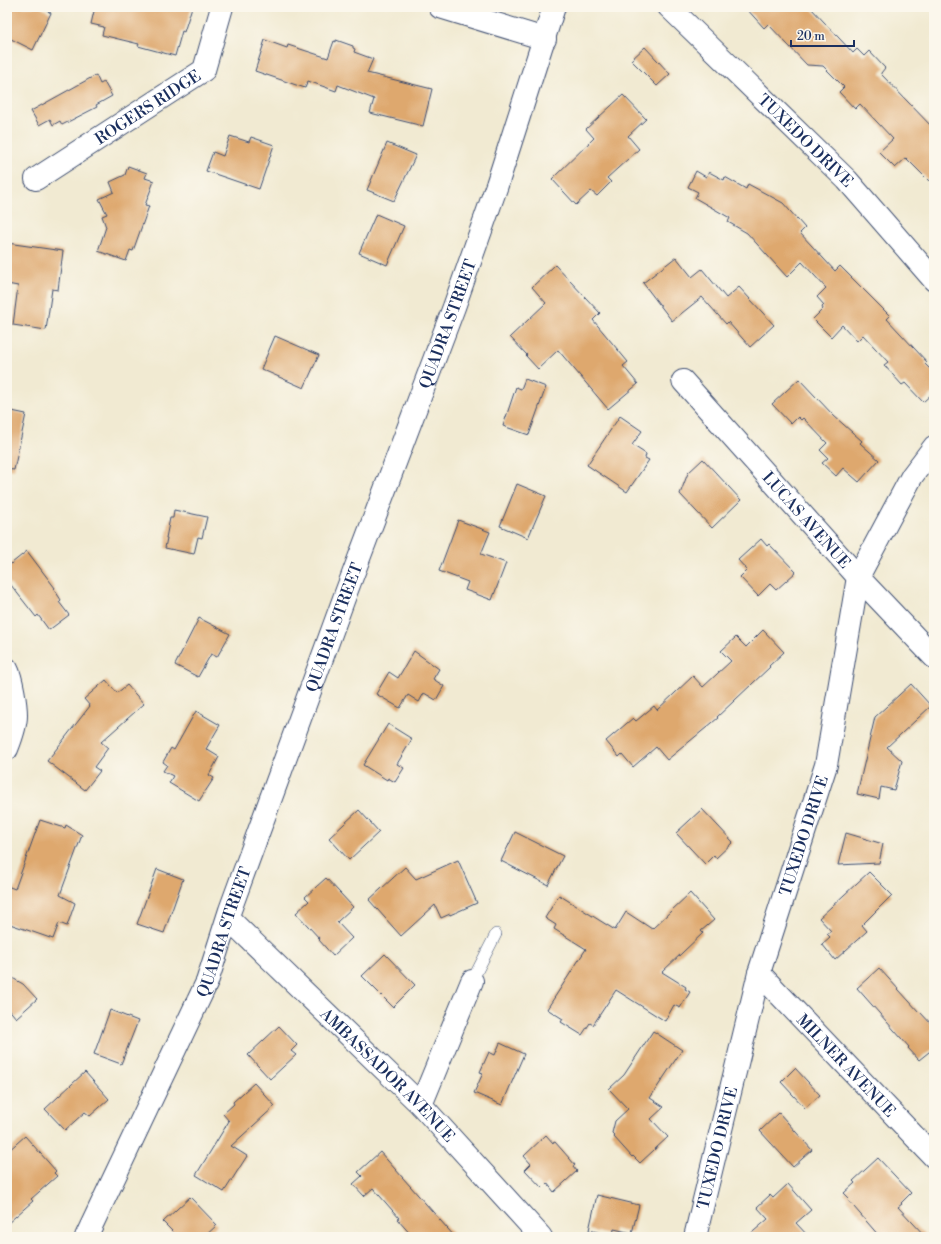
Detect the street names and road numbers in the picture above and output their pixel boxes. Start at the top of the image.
street label: ROGERS RIDGE [91,66,205,149]
street label: TUXEDO DRIVE [753,90,857,192]
street label: QUADRA STREET [415,257,481,392]
street label: LUCAS AVENUE [758,468,855,573]
street label: QUADRA STREET [302,560,367,695]
street label: TUXEDO DRIVE [775,773,833,899]
street label: QUADRA STREET [192,864,256,1001]
street label: AMBASSADOR AVENUE [315,1003,459,1147]
street label: MILNER AVENUE [792,1010,899,1121]
street label: TUXEDO DRIVE [693,1085,742,1211]

